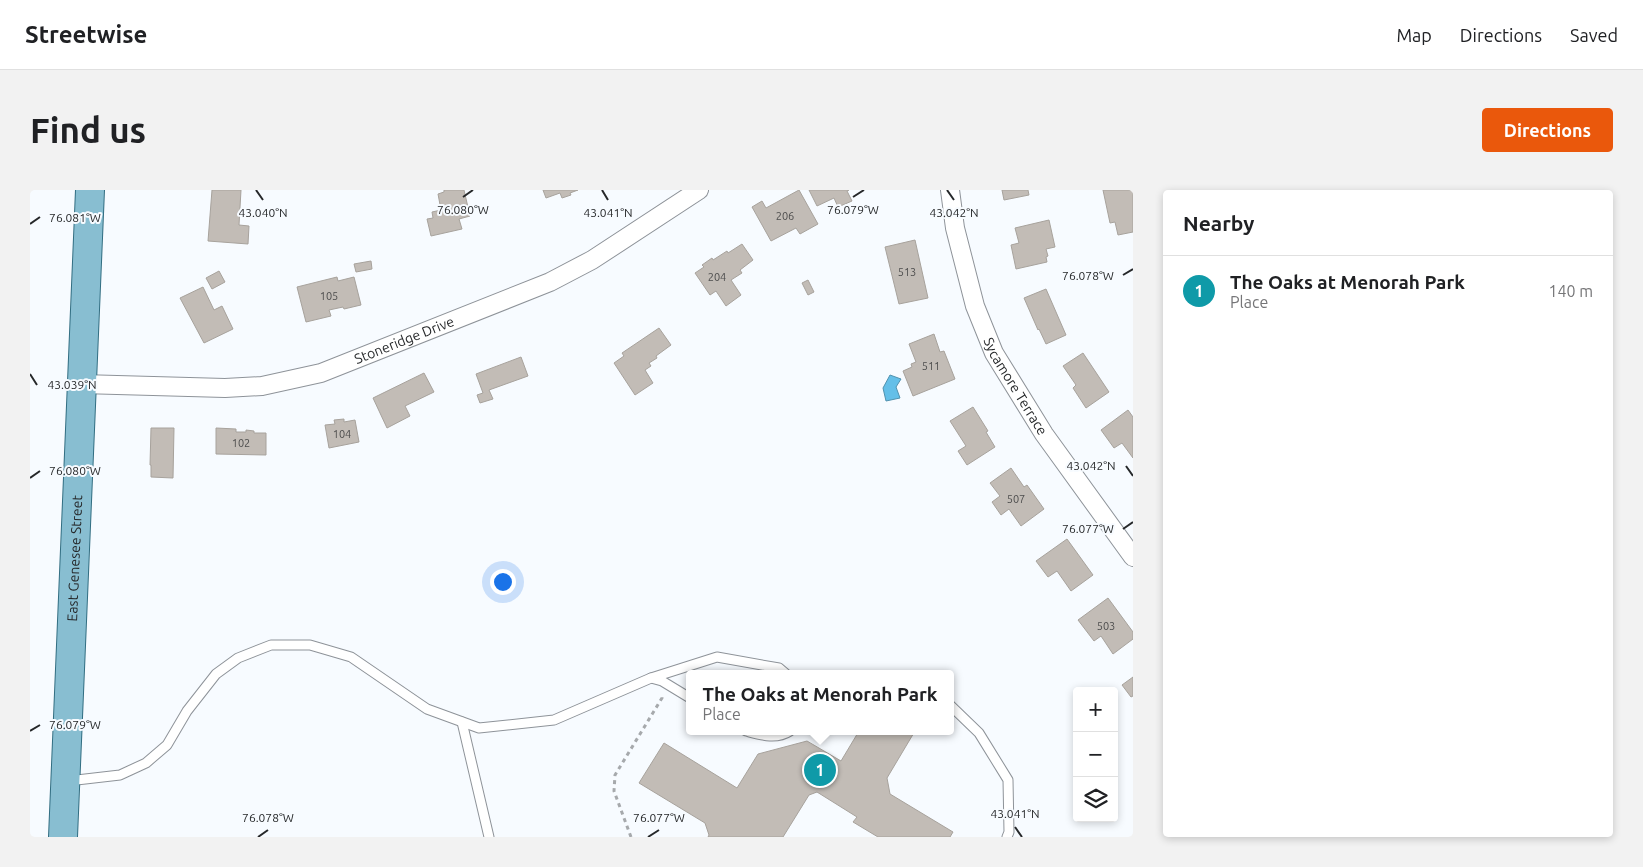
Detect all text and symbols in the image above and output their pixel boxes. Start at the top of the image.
text: Streetwise [25,21,147,48]
text: Map [1396,25,1432,45]
text: Directions [1460,25,1542,45]
text: Saved [1570,25,1618,45]
button: Directions [1482,108,1613,152]
text: Find us [30,110,146,150]
text: 76.080°W [437,203,489,216]
text: 76.079°W [827,203,879,216]
text: 43.040°N [238,206,288,219]
text: 43.041°N [583,206,633,219]
text: 43.042°N [929,206,979,219]
house number: 206 [776,210,794,222]
text: 76.081°W [49,211,101,224]
text: Nearby [1183,211,1254,235]
house number: 513 [898,266,916,278]
text: 76.078°W [1062,269,1114,282]
house number: 204 [708,271,726,283]
text: The Oaks at Menorah Park [1230,271,1465,293]
text: 1 [1194,282,1204,300]
text: 140 m [1548,282,1593,300]
house number: 105 [320,290,338,302]
text: Place [1230,293,1268,311]
street label: Stoneridge Drive [352,313,456,367]
street label: Sycamore Terrace [981,335,1051,438]
house number: 511 [922,360,940,372]
text: 43.039°N [47,378,97,391]
house number: 104 [333,428,351,440]
house number: 102 [232,437,250,449]
text: 43.042°N [1066,459,1116,472]
text: 76.080°W [49,464,101,477]
house number: 507 [1007,493,1025,505]
street label: East Genesee Street [64,494,85,622]
text: 76.077°W [1062,522,1114,535]
your location [490,569,516,595]
house number: 503 [1097,620,1115,632]
popup [686,670,954,735]
text: The Oaks at Menorah Park [703,683,937,705]
map controls [1073,687,1118,822]
button: + [1073,687,1118,732]
text: Place [703,705,741,723]
text: 76.079°W [49,718,101,731]
button: − [1073,732,1118,777]
pin: 1 [804,751,836,789]
button: layers [1073,777,1118,822]
text: 43.041°N [990,807,1040,820]
text: 76.078°W [242,811,294,824]
text: 76.077°W [633,811,685,824]

